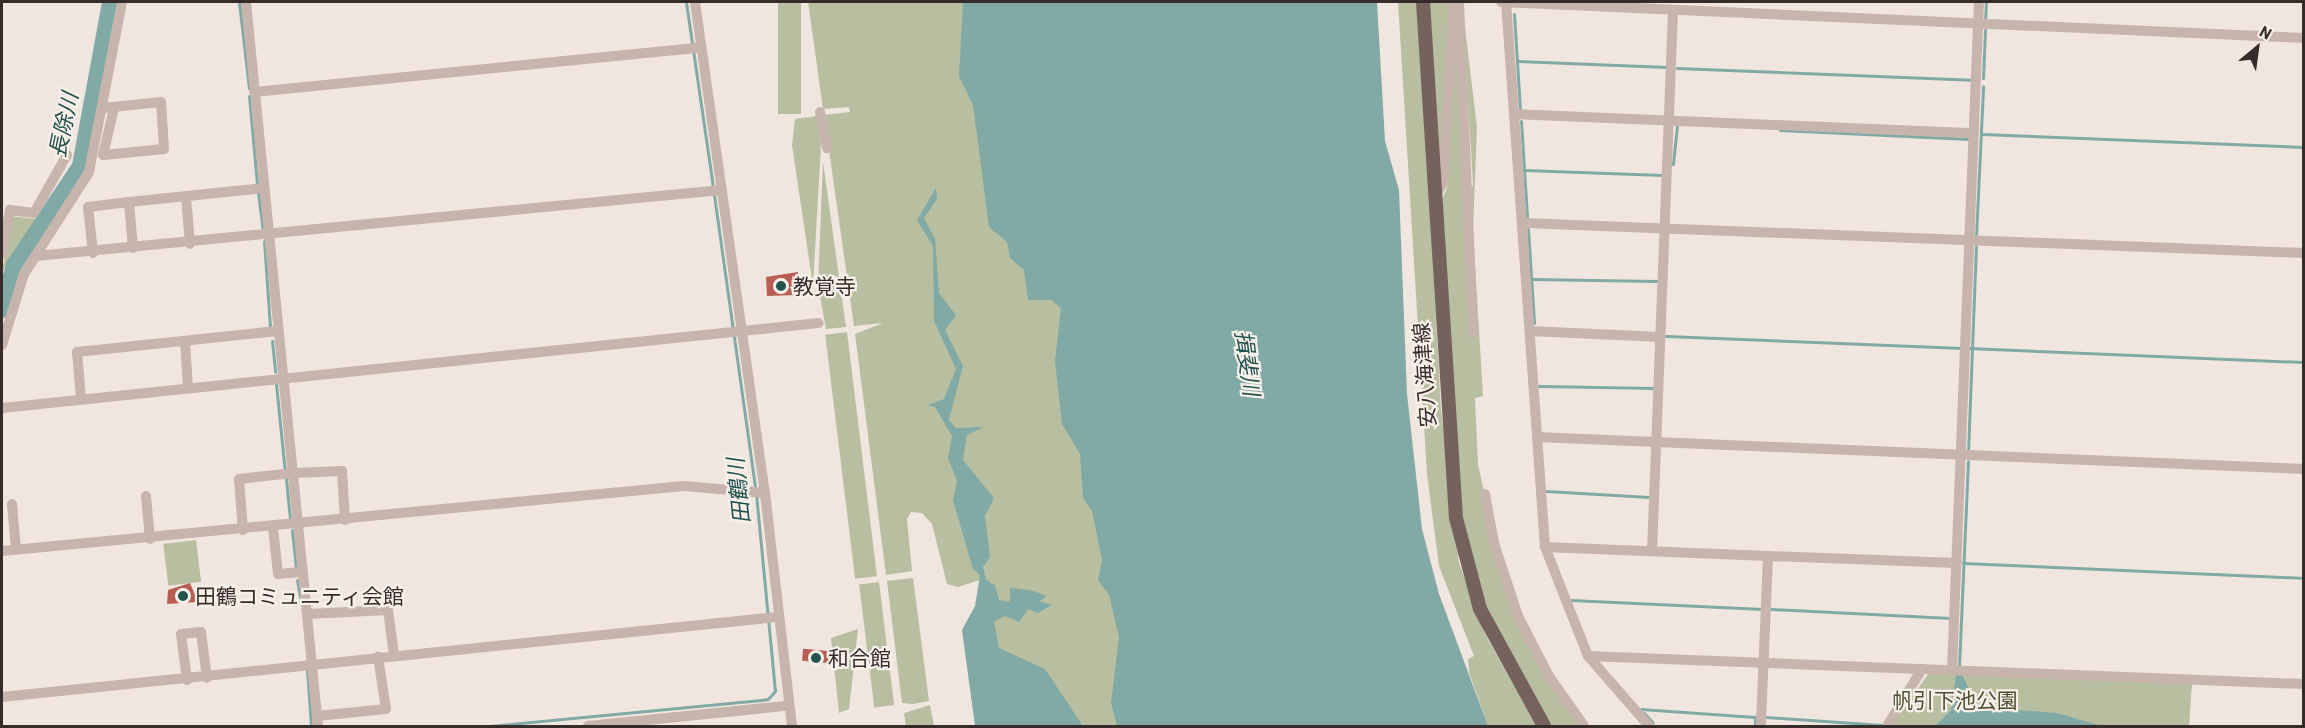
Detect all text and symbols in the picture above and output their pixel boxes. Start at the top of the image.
north arrow [2227,18,2287,78]
text: N [2257,21,2275,43]
water label: 長除川 [43,90,83,160]
place label: 教覚寺 [793,273,856,299]
marker: 教覚寺 [774,279,788,293]
street label: 安八海津線 [1408,322,1440,428]
water label: 揖斐川 [1230,328,1266,398]
water label: 田鶴川 [721,457,755,525]
place label: 田鶴コミュニティ会館 [195,583,405,609]
marker: 田鶴コミュニティ会館 [176,589,190,603]
place label: 和合館 [828,645,891,671]
marker: 和合館 [809,651,823,665]
park label: 帆引下池公園 [1892,687,2018,713]

